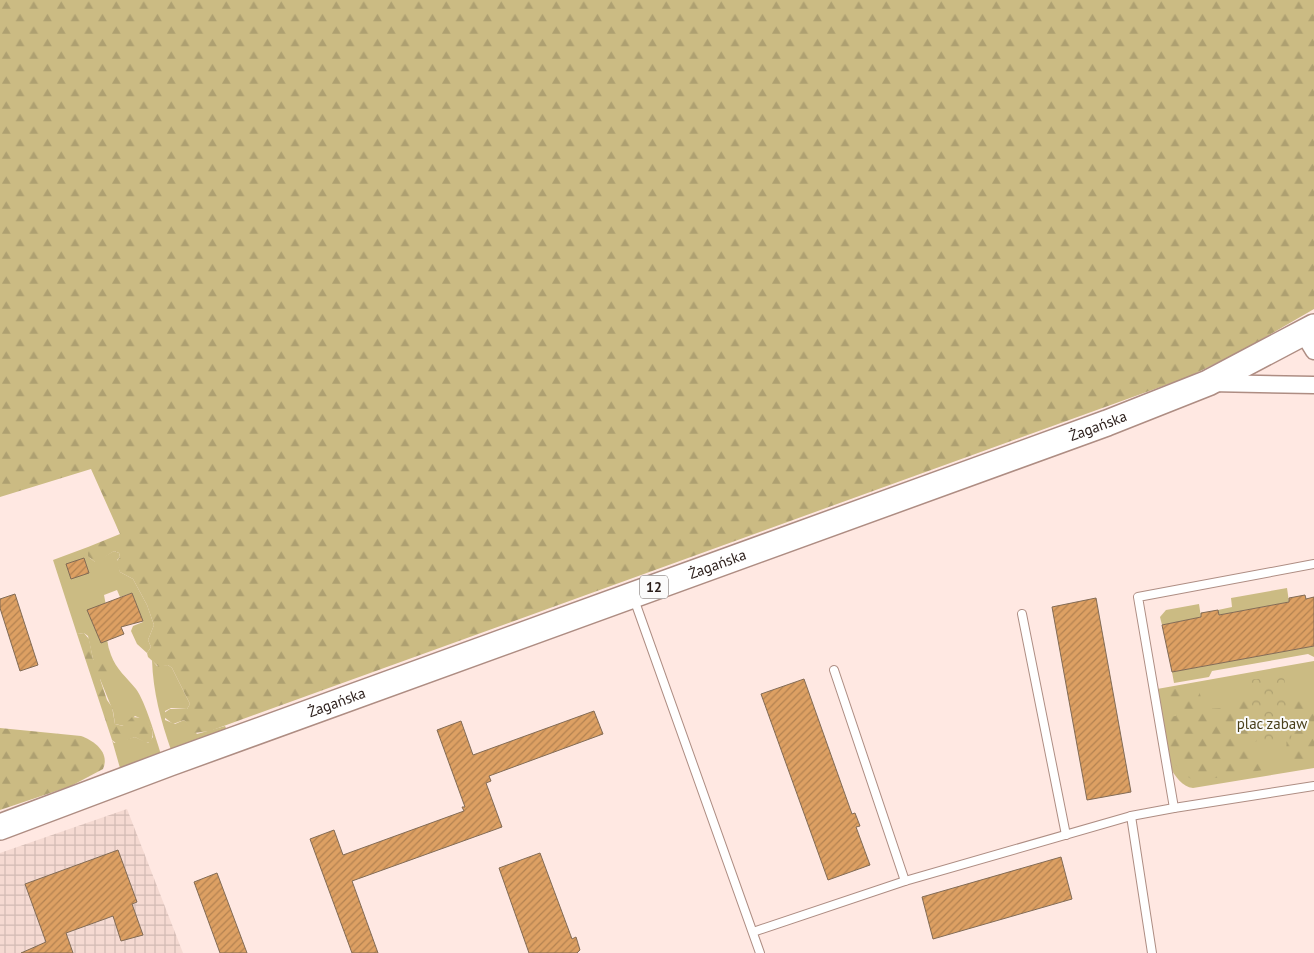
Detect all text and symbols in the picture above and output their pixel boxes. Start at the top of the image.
street label: Żagańska [1067,406,1129,445]
street label: Żagańska [686,545,749,583]
road number: 12 [640,576,668,598]
street label: Żagańska [305,683,368,721]
park label: plac zabaw [1237,714,1307,733]

